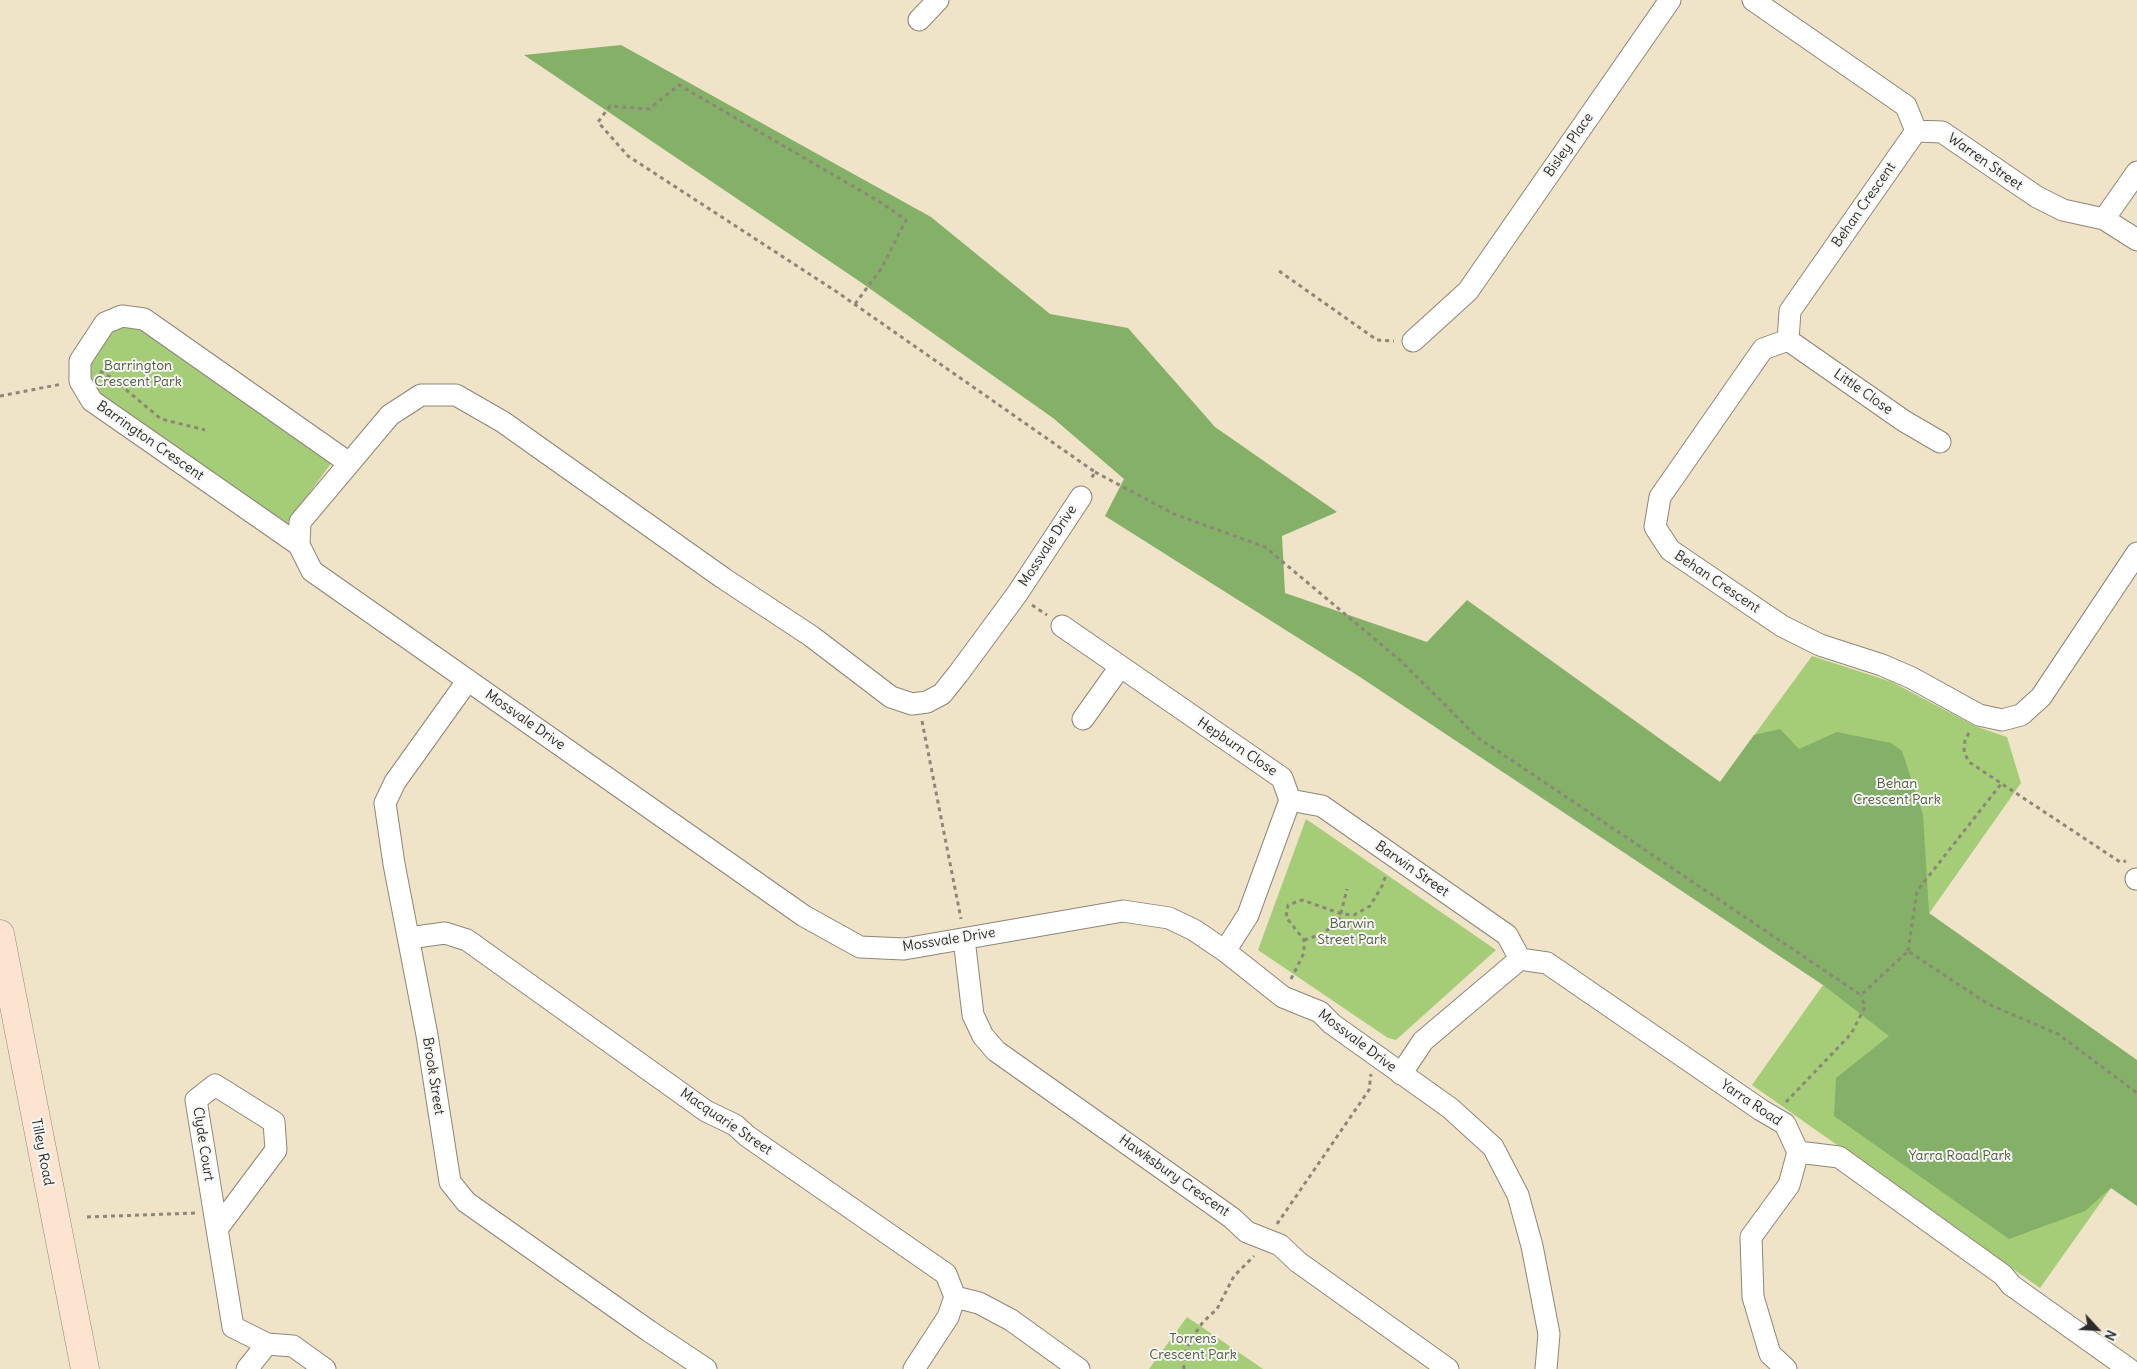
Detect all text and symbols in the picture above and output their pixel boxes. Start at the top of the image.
street label: Bisley Place [1541,110,1597,180]
street label: Warren Street [1944,130,2026,194]
street label: Behan Crescent [1829,159,1899,251]
park label: Barrington Crescent Park [94,358,182,391]
street label: Little Close [1830,366,1896,418]
street label: Barrington Crescent [93,398,207,484]
street label: Mossvale Drive [1015,502,1081,590]
street label: Behan Crescent [1671,547,1763,617]
street label: Mossvale Drive [482,686,568,754]
street label: Hepburn Close [1194,714,1280,780]
park label: Behan Crescent Park [1853,776,1941,809]
street label: Barwin Street [1372,838,1452,900]
park label: Barwin Street Park [1317,916,1387,949]
street label: Mossvale Drive [901,924,997,956]
street label: Mossvale Drive [1315,1006,1399,1076]
street label: Brook Street [419,1036,447,1116]
street label: Yarra Road [1717,1076,1785,1130]
street label: Macquarie Street [677,1085,775,1159]
street label: Clyde Court [189,1106,217,1182]
street label: Tilley Road [27,1117,57,1187]
street label: Hawksbury Crescent [1116,1132,1232,1220]
park label: Yarra Road Park [1909,1148,2011,1164]
north arrow [2072,1304,2122,1354]
text: N [2100,1327,2121,1344]
park label: Torrens Crescent Park [1149,1331,1237,1364]

